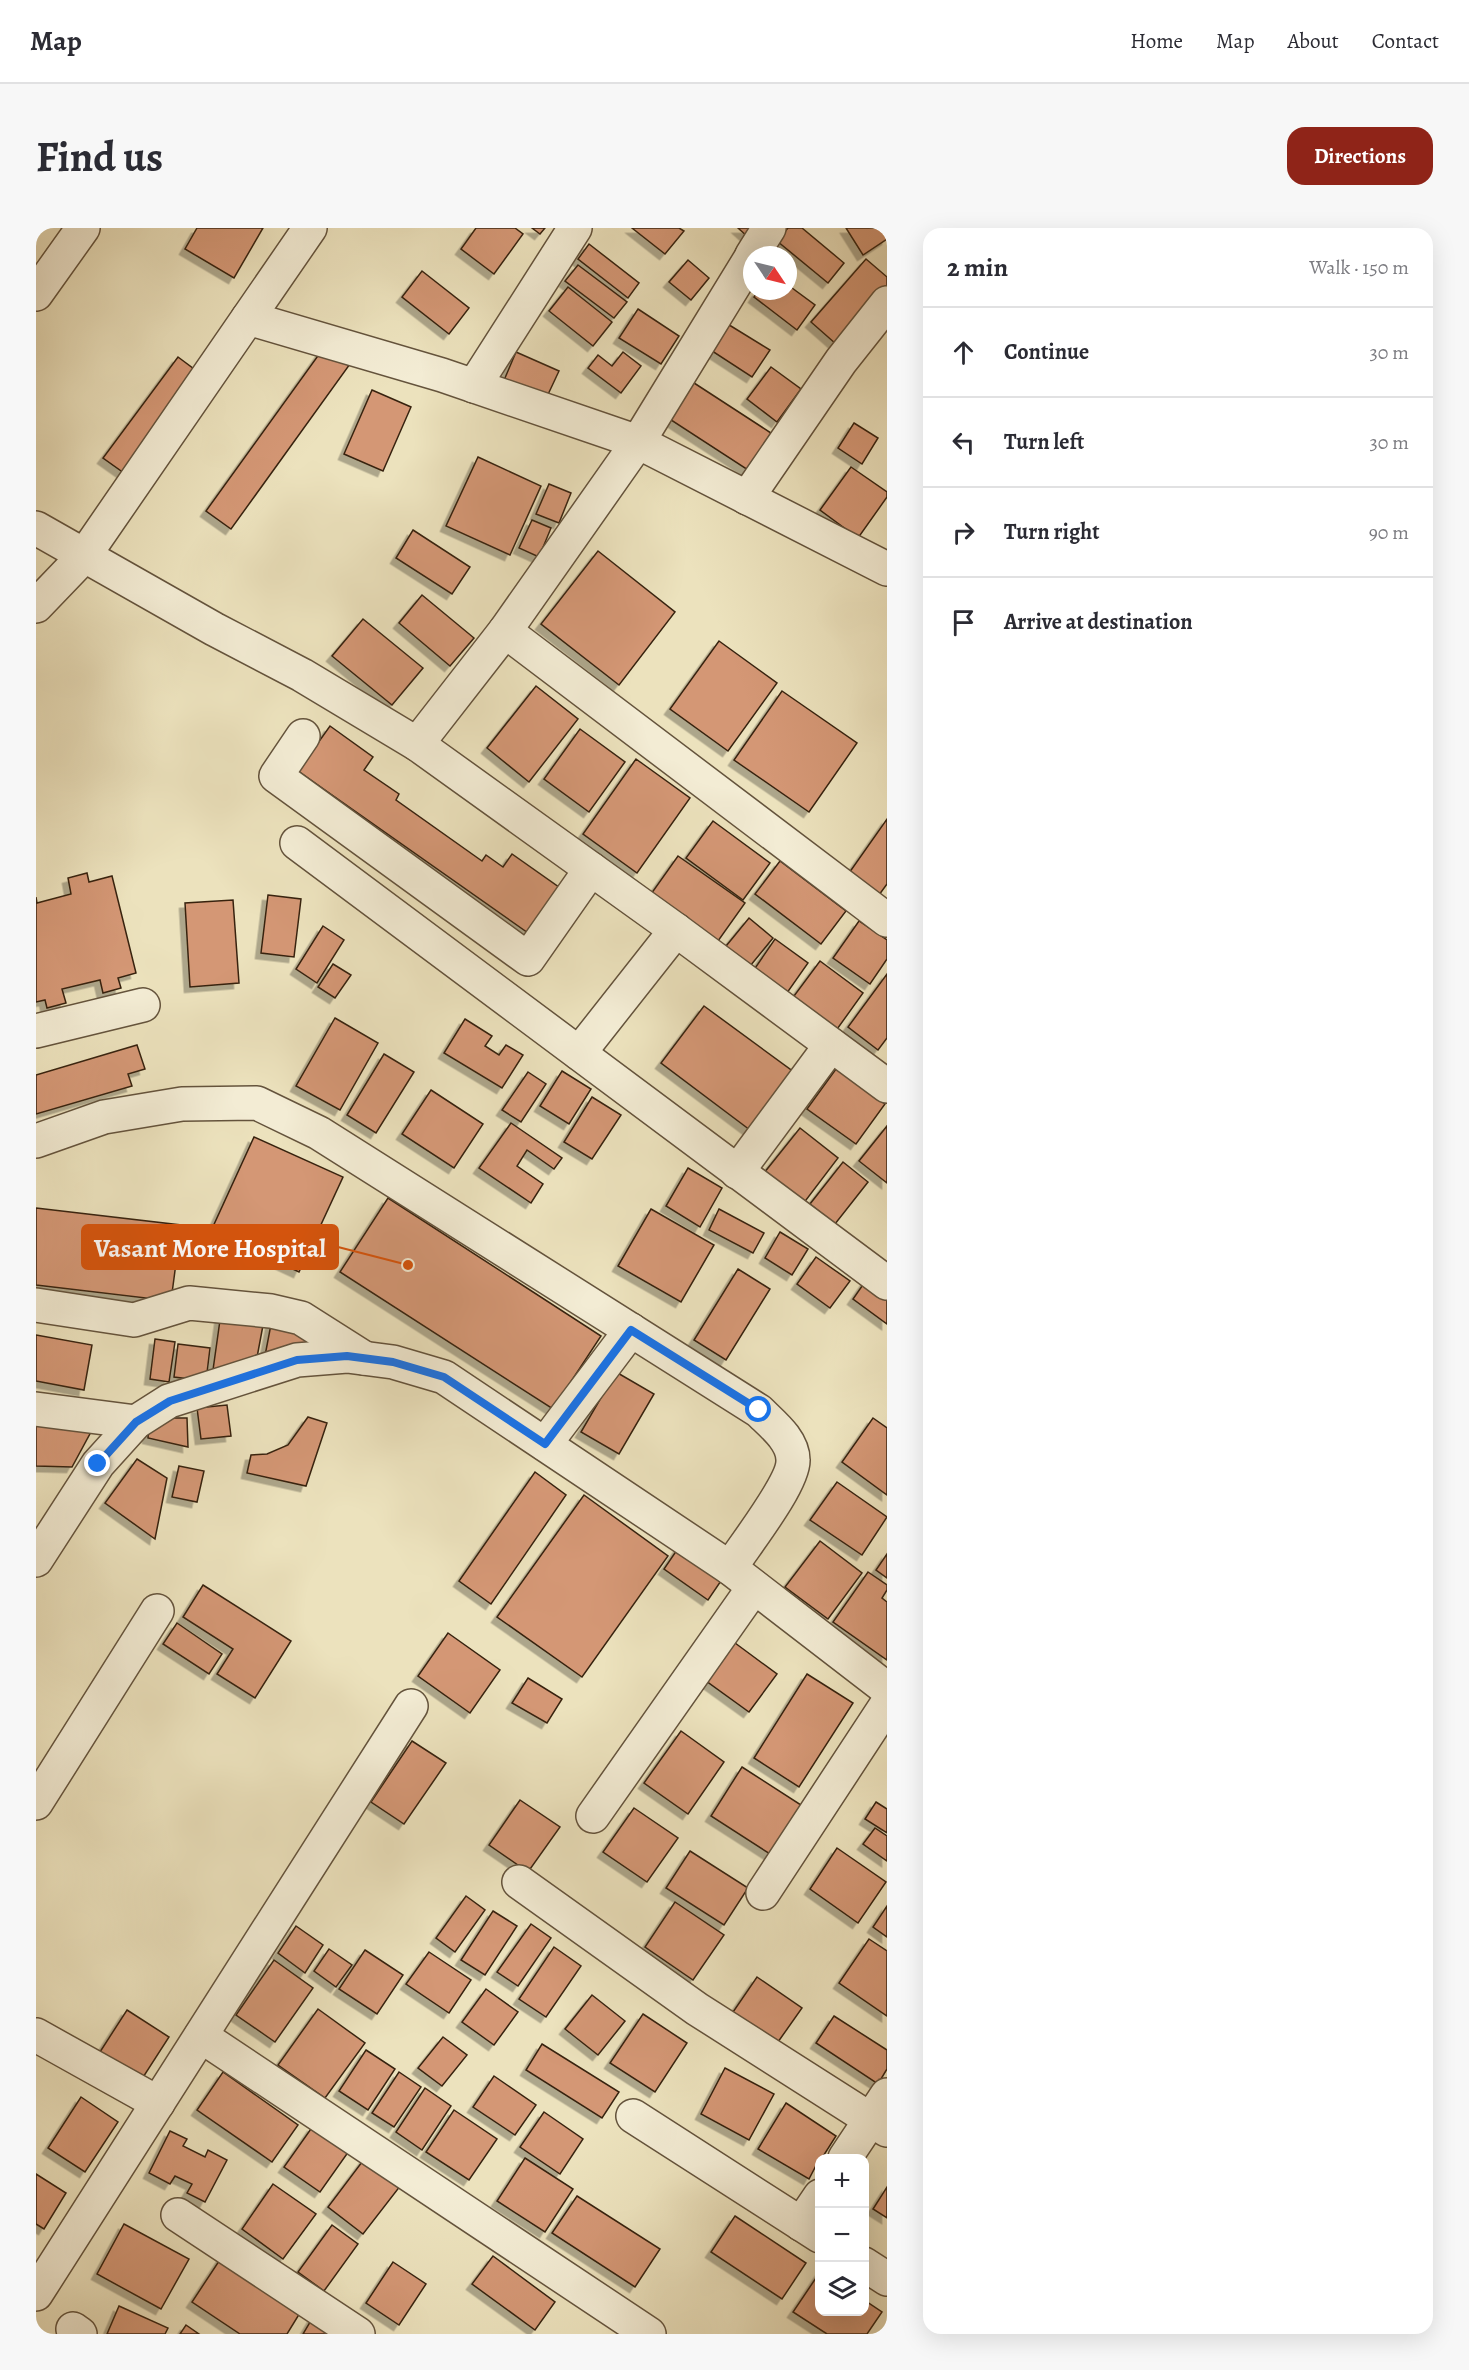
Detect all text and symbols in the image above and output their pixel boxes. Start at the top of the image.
text: Map [30,22,82,60]
text: Home [1130,27,1183,55]
text: Map [1216,27,1254,55]
text: About [1287,27,1339,55]
text: Contact [1372,27,1439,55]
button: Directions [1287,127,1433,185]
text: Find us [36,128,163,185]
north arrow [743,246,797,300]
text: 2 min [947,250,1008,285]
text: Walk · 150 m [1309,254,1409,281]
icon: ahead [947,336,980,369]
text: Continue [1004,337,1089,367]
text: 30 m [1369,339,1409,366]
icon: left [947,426,980,459]
text: Turn left [1004,427,1084,457]
text: 30 m [1369,429,1409,456]
icon: right [947,516,980,549]
text: Turn right [1004,517,1100,547]
text: 90 m [1369,519,1409,546]
icon: arrive [947,606,980,639]
text: Arrive at destination [1004,607,1193,637]
callout: Vasant More Hospital [82,1225,338,1269]
text: Vasant More Hospital [93,1231,326,1266]
route start [745,1396,771,1422]
route end [84,1450,110,1476]
map controls [815,2154,869,2316]
button: + [815,2154,869,2208]
button: − [815,2208,869,2262]
button: layers [815,2262,869,2316]

